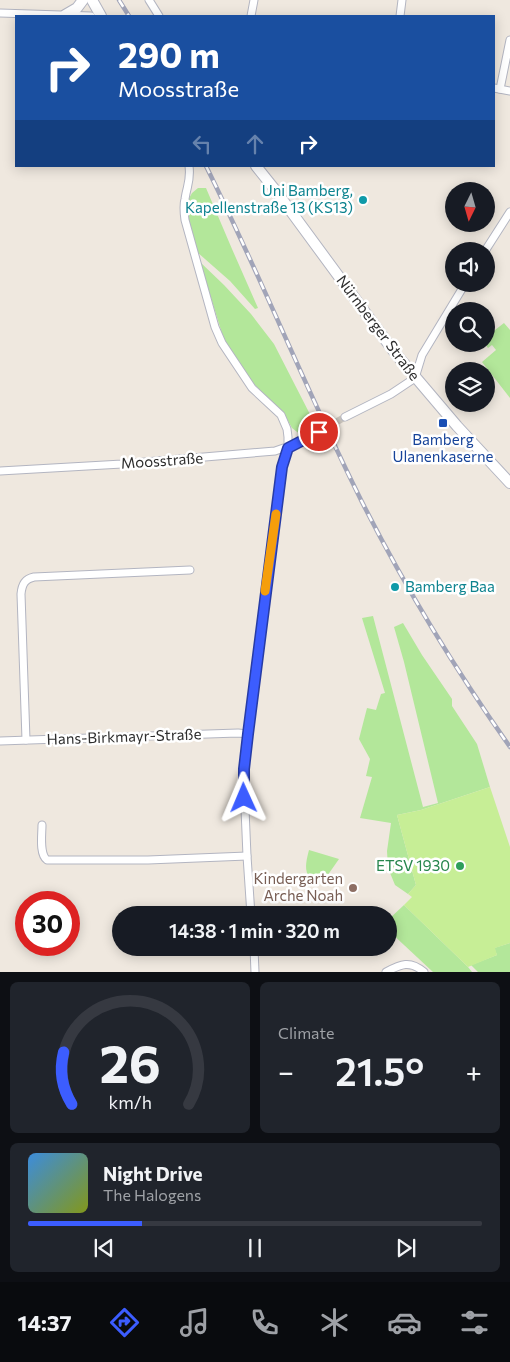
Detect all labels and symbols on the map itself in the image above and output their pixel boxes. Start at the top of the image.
place label: Uni Bamberg, Kapellenstraße 13 (KS13) [185,181,353,216]
north arrow [445,182,495,232]
marker: Uni Bamberg, Kapellenstraße 13 (KS13) [357,194,369,206]
street label: Nürnberger Straße [333,271,424,384]
pin [298,411,340,453]
marker: Bamberg Ulanenkaserne [437,417,449,429]
place label: Bamberg Ulanenkaserne [393,430,494,465]
street label: Moosstraße [120,448,204,472]
place label: Bamberg Baa [405,577,495,595]
marker: Bamberg Baa [389,581,401,593]
street label: Hans-Birkmayr-Straße [46,724,202,748]
position arrow [217,771,269,823]
place label: ETSV 1930 [376,856,450,874]
marker: ETSV 1930 [454,860,466,872]
place label: Kindergarten Arche Noah [254,869,343,904]
marker: Kindergarten Arche Noah [347,882,359,894]
speed limit sign: 30 [15,891,80,956]

